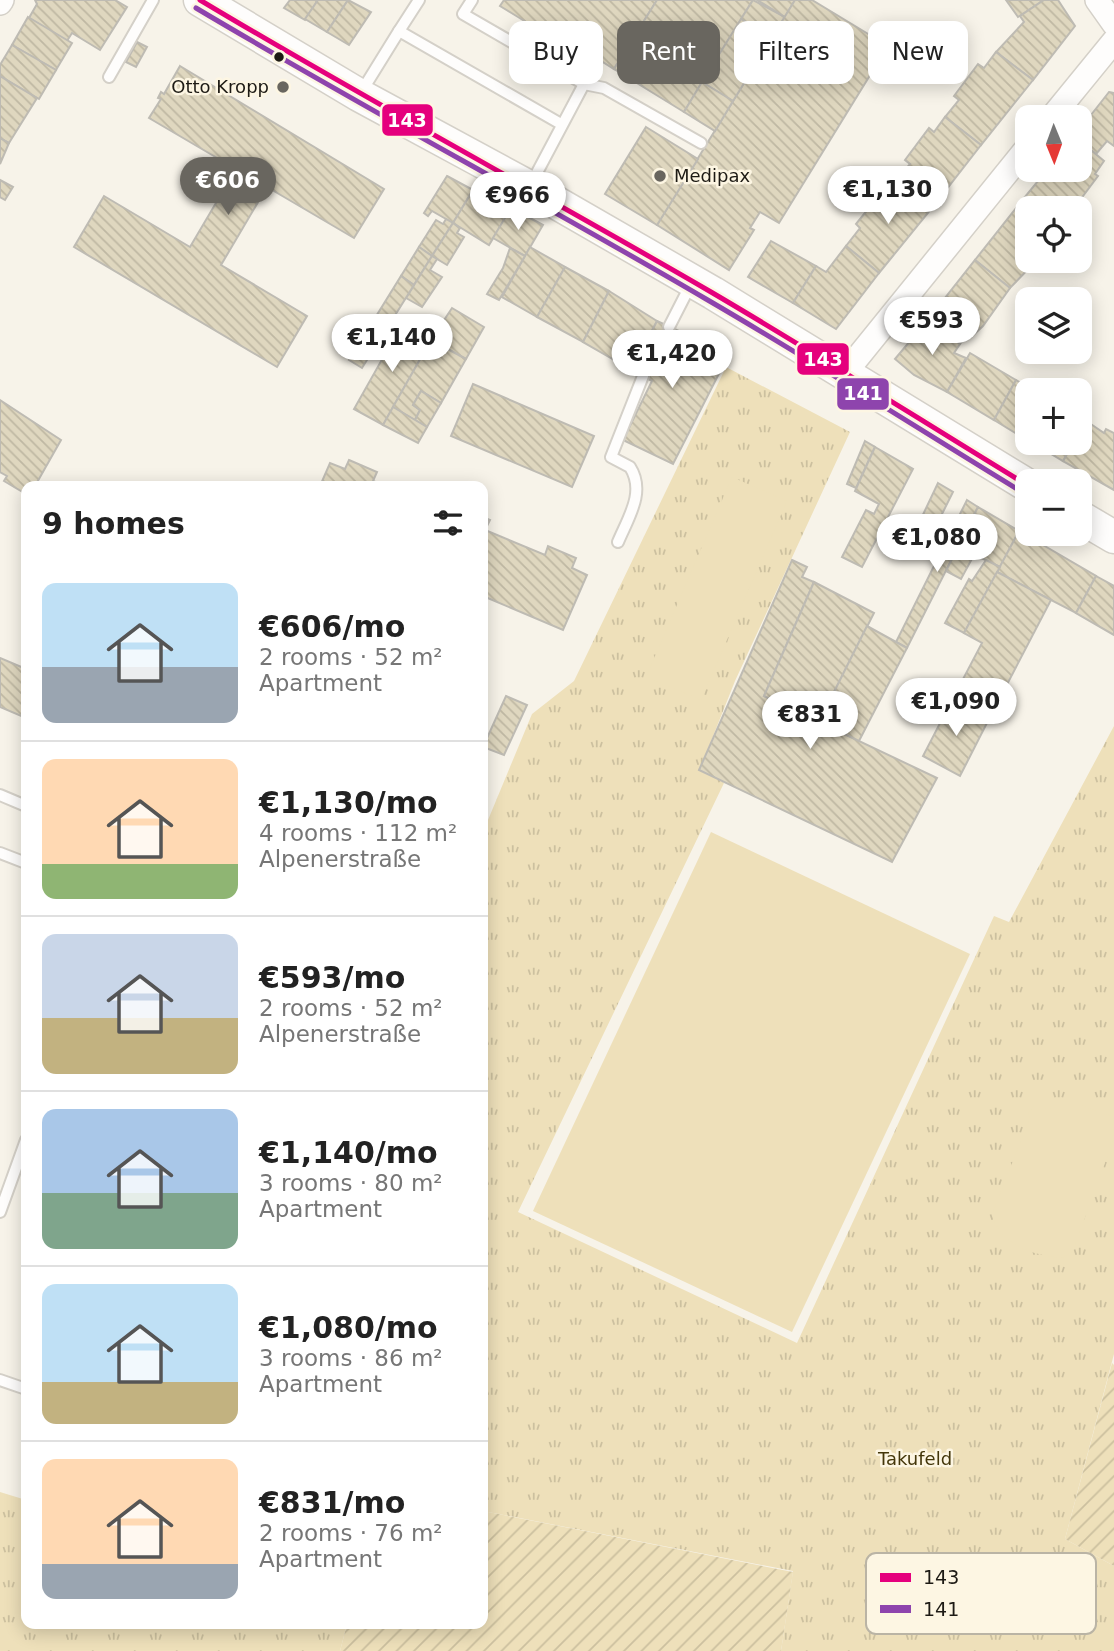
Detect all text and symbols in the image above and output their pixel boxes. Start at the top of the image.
chip: Buy [509,21,603,84]
chip: Rent [617,21,720,84]
chip: Filters [734,21,854,84]
chip: New [868,21,968,84]
unlabelled marker [272,50,286,64]
place label: Otto Kropp [171,76,269,97]
marker: Otto Kropp [275,79,291,95]
line badge: 143 [381,103,434,137]
north arrow [1015,105,1092,182]
map controls [1015,105,1092,546]
text: 143 [387,109,427,131]
pin: €606 [187,158,269,217]
place label: Medipax [674,165,750,186]
pin: €1,130 [831,166,945,226]
text: €606 [196,167,260,193]
marker: Medipax [652,168,668,184]
pin: €966 [477,173,559,232]
text: €1,130 [844,176,932,202]
text: €966 [486,182,550,208]
button: locate [1015,196,1092,273]
button: layers [1015,287,1092,364]
pin: €593 [891,298,973,357]
text: €593 [900,307,964,333]
pin: €1,140 [335,314,449,374]
text: €1,140 [348,324,436,350]
pin: €1,420 [615,330,729,390]
text: €1,420 [628,340,716,366]
line badge: 143 [796,342,850,376]
text: 143 [803,348,843,370]
line badge: 141 [836,377,890,411]
button: + [1015,378,1092,455]
text: 141 [843,382,883,404]
button: − [1015,469,1092,546]
icon: filters [429,504,467,542]
text: 9 homes [42,506,185,541]
pin: €1,080 [880,514,994,574]
text: €1,080 [893,524,981,550]
text: €606/mo [259,609,405,644]
icon: home [98,611,182,695]
text: 2 rooms · 52 m² [259,644,443,670]
text: Apartment [259,670,382,696]
pin: €1,090 [899,678,1013,738]
text: €1,090 [912,688,1000,714]
pin: €831 [769,692,851,751]
text: €831 [778,701,842,727]
text: €1,130/mo [259,785,438,820]
icon: home [98,787,182,871]
text: 4 rooms · 112 m² [259,820,457,846]
text: Alpenerstraße [259,846,421,872]
text: €593/mo [259,960,405,995]
icon: home [98,962,182,1046]
text: 2 rooms · 52 m² [259,995,443,1021]
text: Alpenerstraße [259,1021,421,1047]
text: €1,140/mo [259,1135,438,1170]
icon: home [98,1137,182,1221]
text: 3 rooms · 80 m² [259,1170,443,1196]
text: Apartment [259,1196,382,1222]
text: €1,080/mo [259,1310,438,1345]
icon: home [98,1312,182,1396]
text: 3 rooms · 86 m² [259,1345,443,1371]
text: Apartment [259,1371,382,1397]
park label: Takufeld [877,1448,952,1469]
text: €831/mo [259,1485,405,1520]
icon: home [98,1487,182,1571]
text: 2 rooms · 76 m² [259,1520,443,1546]
text: Apartment [259,1546,382,1572]
legend [866,1553,1096,1634]
text: 143 [923,1566,959,1588]
text: 141 [923,1598,959,1620]

